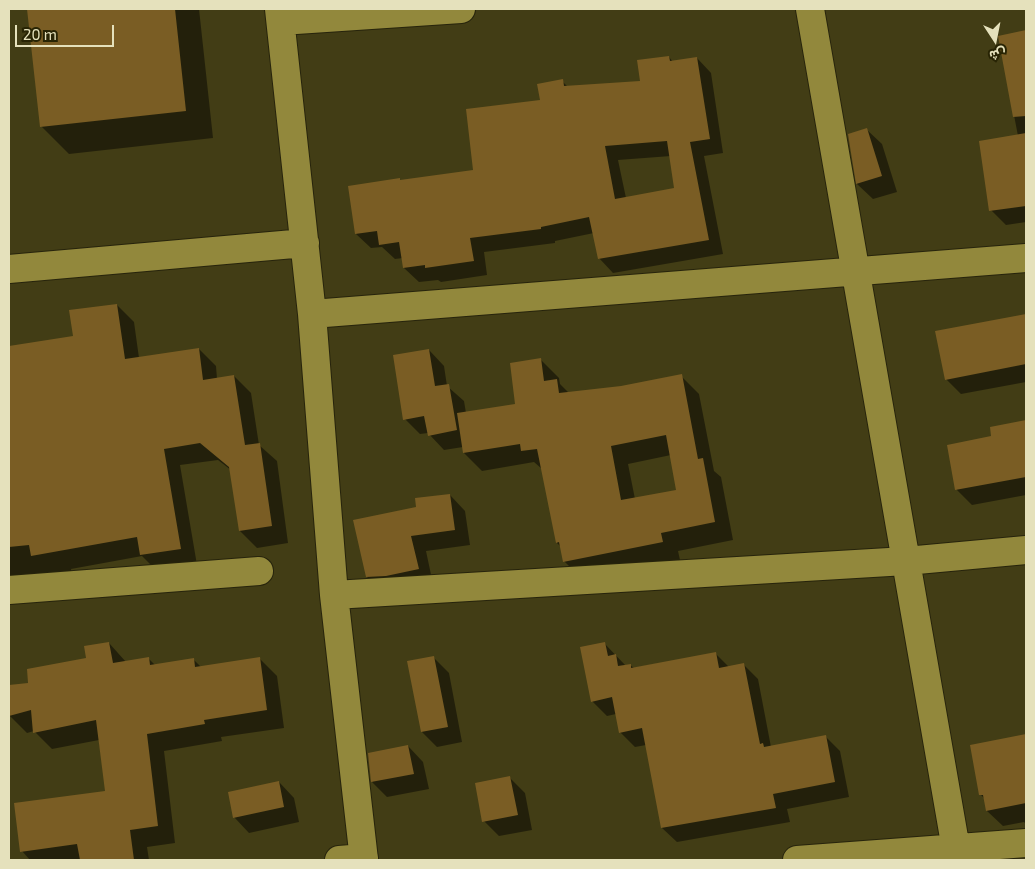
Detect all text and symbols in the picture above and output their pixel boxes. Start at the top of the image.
scale bar [18,15,116,47]
north arrow [970,15,1020,65]
text: 20 m [23,25,57,43]
text: ش [988,45,1008,65]

